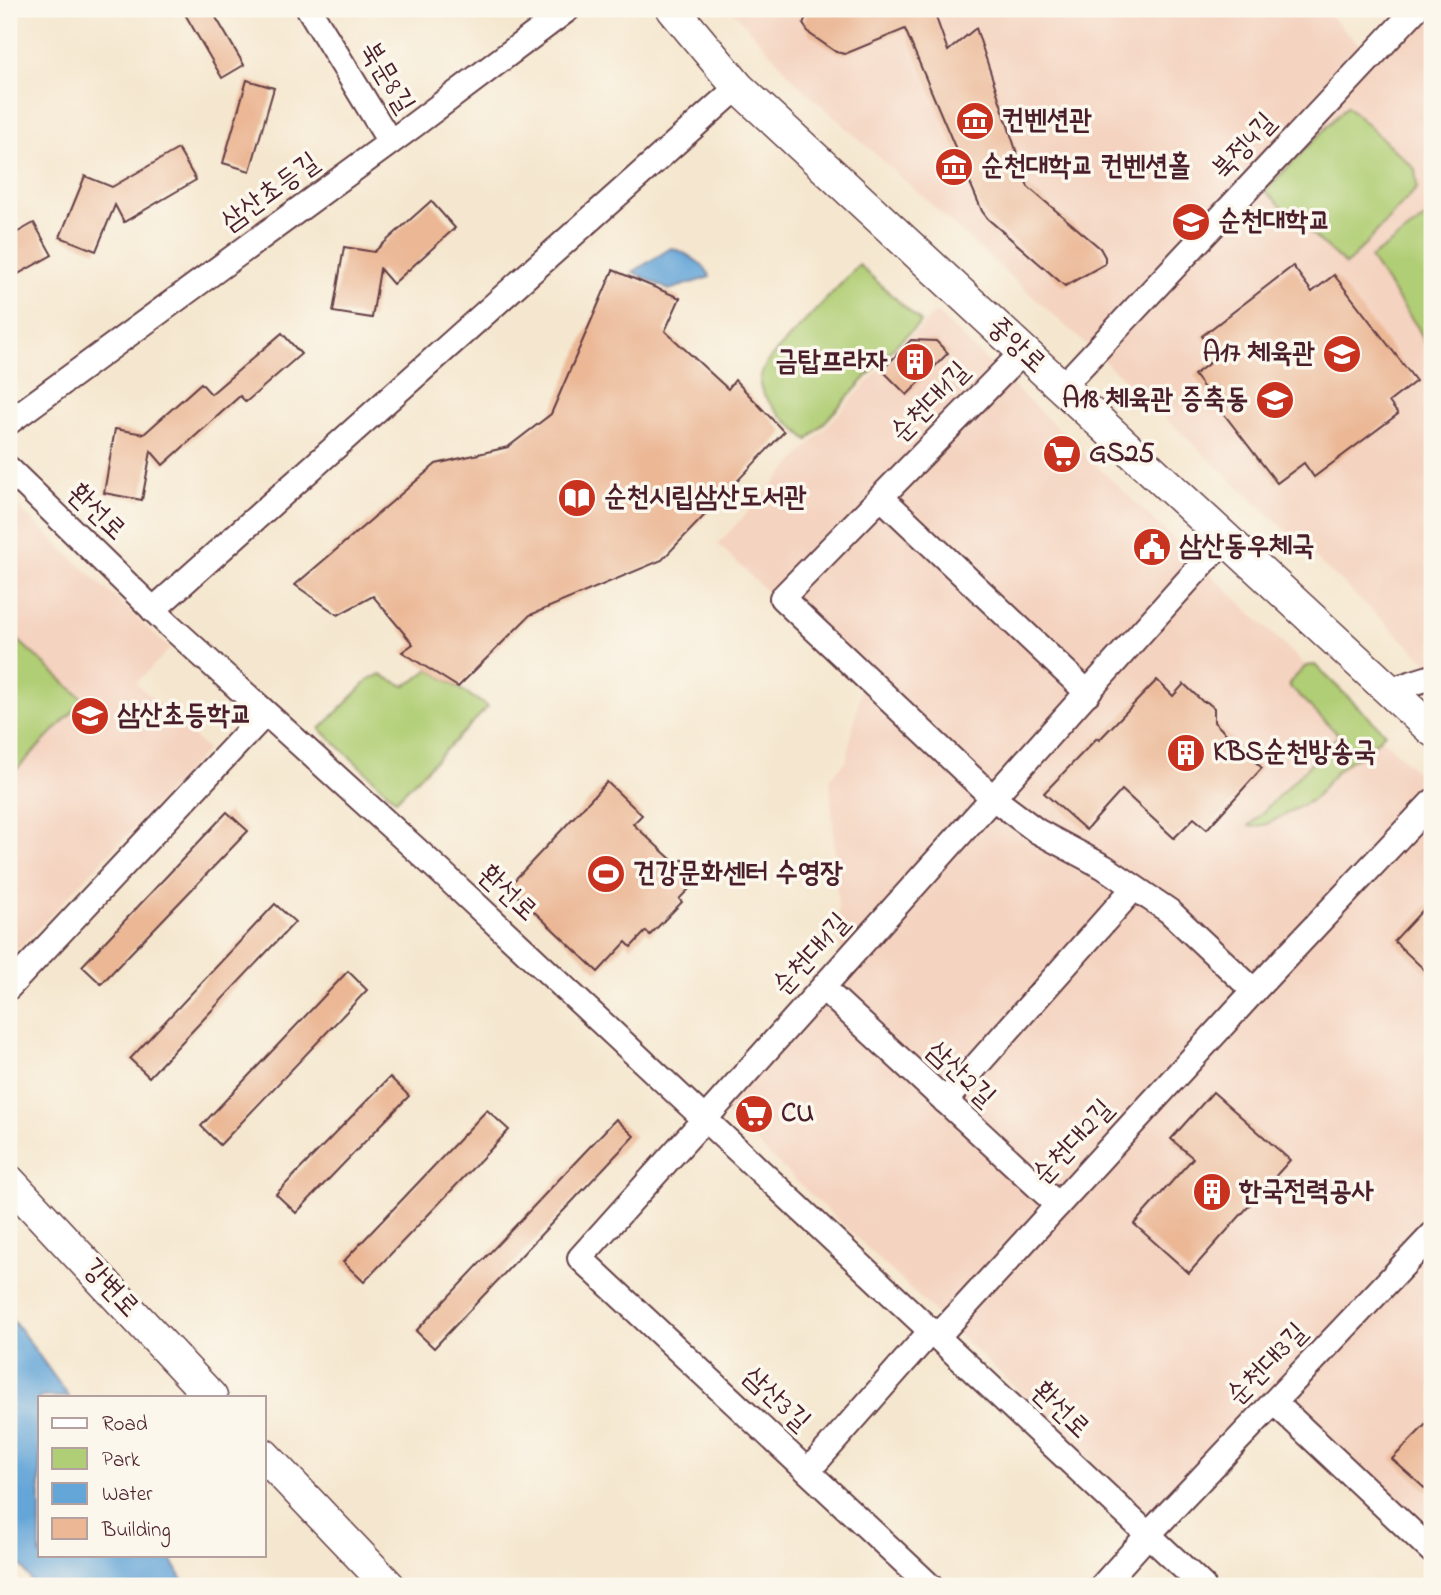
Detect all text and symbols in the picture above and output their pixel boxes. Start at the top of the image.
street label: 북문8길 [348,34,424,122]
museum icon: 컨벤션관 [954,100,996,142]
place label: 컨벤션관 [1002,101,1093,142]
street label: 북정4길 [1203,104,1287,190]
street label: 삼산초등길 [213,143,329,243]
museum icon: 순천대학교 컨벤션홀 [933,146,975,188]
place label: 순천대학교 컨벤션홀 [981,147,1191,188]
school or university icon: 순천대학교 [1170,201,1212,243]
place label: 순천대학교 [1218,202,1331,243]
street label: 중앙로 [977,308,1055,384]
school or university icon: A17 체육관 [1321,333,1363,375]
place label: A17 체육관 [1203,334,1315,375]
building icon: 금탑프라자 [894,341,936,383]
place label: 금탑프라자 [775,342,888,383]
street label: 순천대1길 [882,353,980,453]
school or university icon: A18 체육관 증축동 [1254,379,1296,421]
place label: A18 체육관 증축동 [1062,380,1248,421]
supermarket icon: GS25 [1041,433,1083,475]
place label: GS25 [1089,434,1154,475]
street label: 환선로 [57,475,135,551]
library icon: 순천시립삼산도서관 [556,477,598,519]
place label: 순천시립삼산도서관 [604,478,807,519]
public building icon: 삼산동우체국 [1131,526,1173,568]
place label: 삼산동우체국 [1179,527,1314,568]
school or university icon: 삼산초등학교 [69,695,111,737]
place label: 삼산초등학교 [117,696,252,737]
building icon: KBS순천방송국 [1165,732,1207,774]
place label: KBS순천방송국 [1213,733,1376,774]
sports icon: 건강문화센터 수영장 [585,853,627,895]
place label: 건강문화센터 수영장 [633,854,843,895]
street label: 환선로 [468,856,546,932]
street label: 순천대1길 [764,904,860,1006]
street label: 삼산2길 [916,1032,1004,1118]
street label: 순천대2길 [1024,1091,1124,1195]
supermarket icon: CU [733,1093,775,1135]
place label: CU [781,1094,814,1135]
building icon: 한국전력공사 [1191,1171,1233,1213]
place label: 한국전력공사 [1238,1172,1374,1213]
street label: 강변로 [72,1250,148,1328]
street label: 순천대3길 [1218,1314,1318,1416]
street label: 삼산3길 [733,1358,819,1442]
street label: 환선로 [1021,1373,1099,1449]
legend [38,1396,266,1556]
text: Road [102,1410,148,1440]
text: Park [102,1446,141,1476]
text: Water [102,1480,153,1510]
text: Building [101,1516,171,1548]

